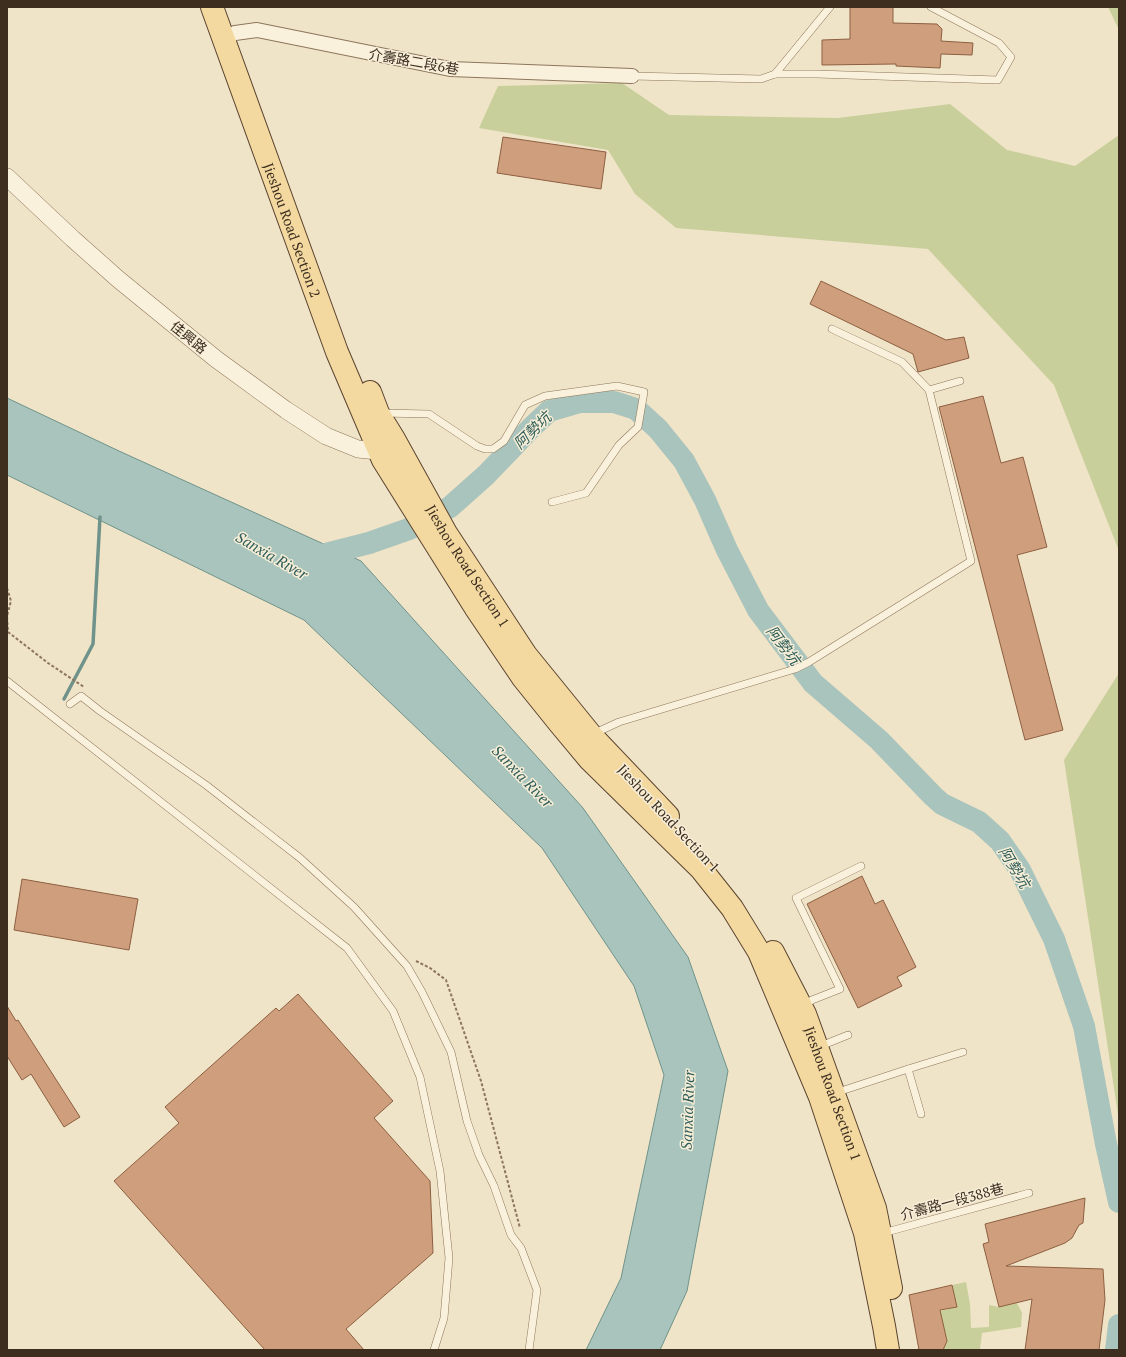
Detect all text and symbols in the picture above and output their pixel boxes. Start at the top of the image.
street label: 介壽路二段6巷 [367,44,461,78]
street label: Jieshou Road Section 2 [260,160,326,300]
street label: 佳興路 [167,316,211,358]
water label: 阿勢坑 [509,406,557,453]
street label: Jieshou Road Section 1 [423,501,514,631]
water label: Sanxia River [233,526,312,584]
water label: 阿勢坑 [762,621,807,671]
water label: Sanxia River [488,740,559,812]
street label: Jieshou Road Section 1 [614,760,724,876]
water label: 阿勢坑 [995,843,1036,893]
street label: Jieshou Road Section 1 [801,1023,867,1163]
water label: Sanxia River [676,1069,698,1150]
street label: 介壽路一段388巷 [898,1178,1006,1224]

